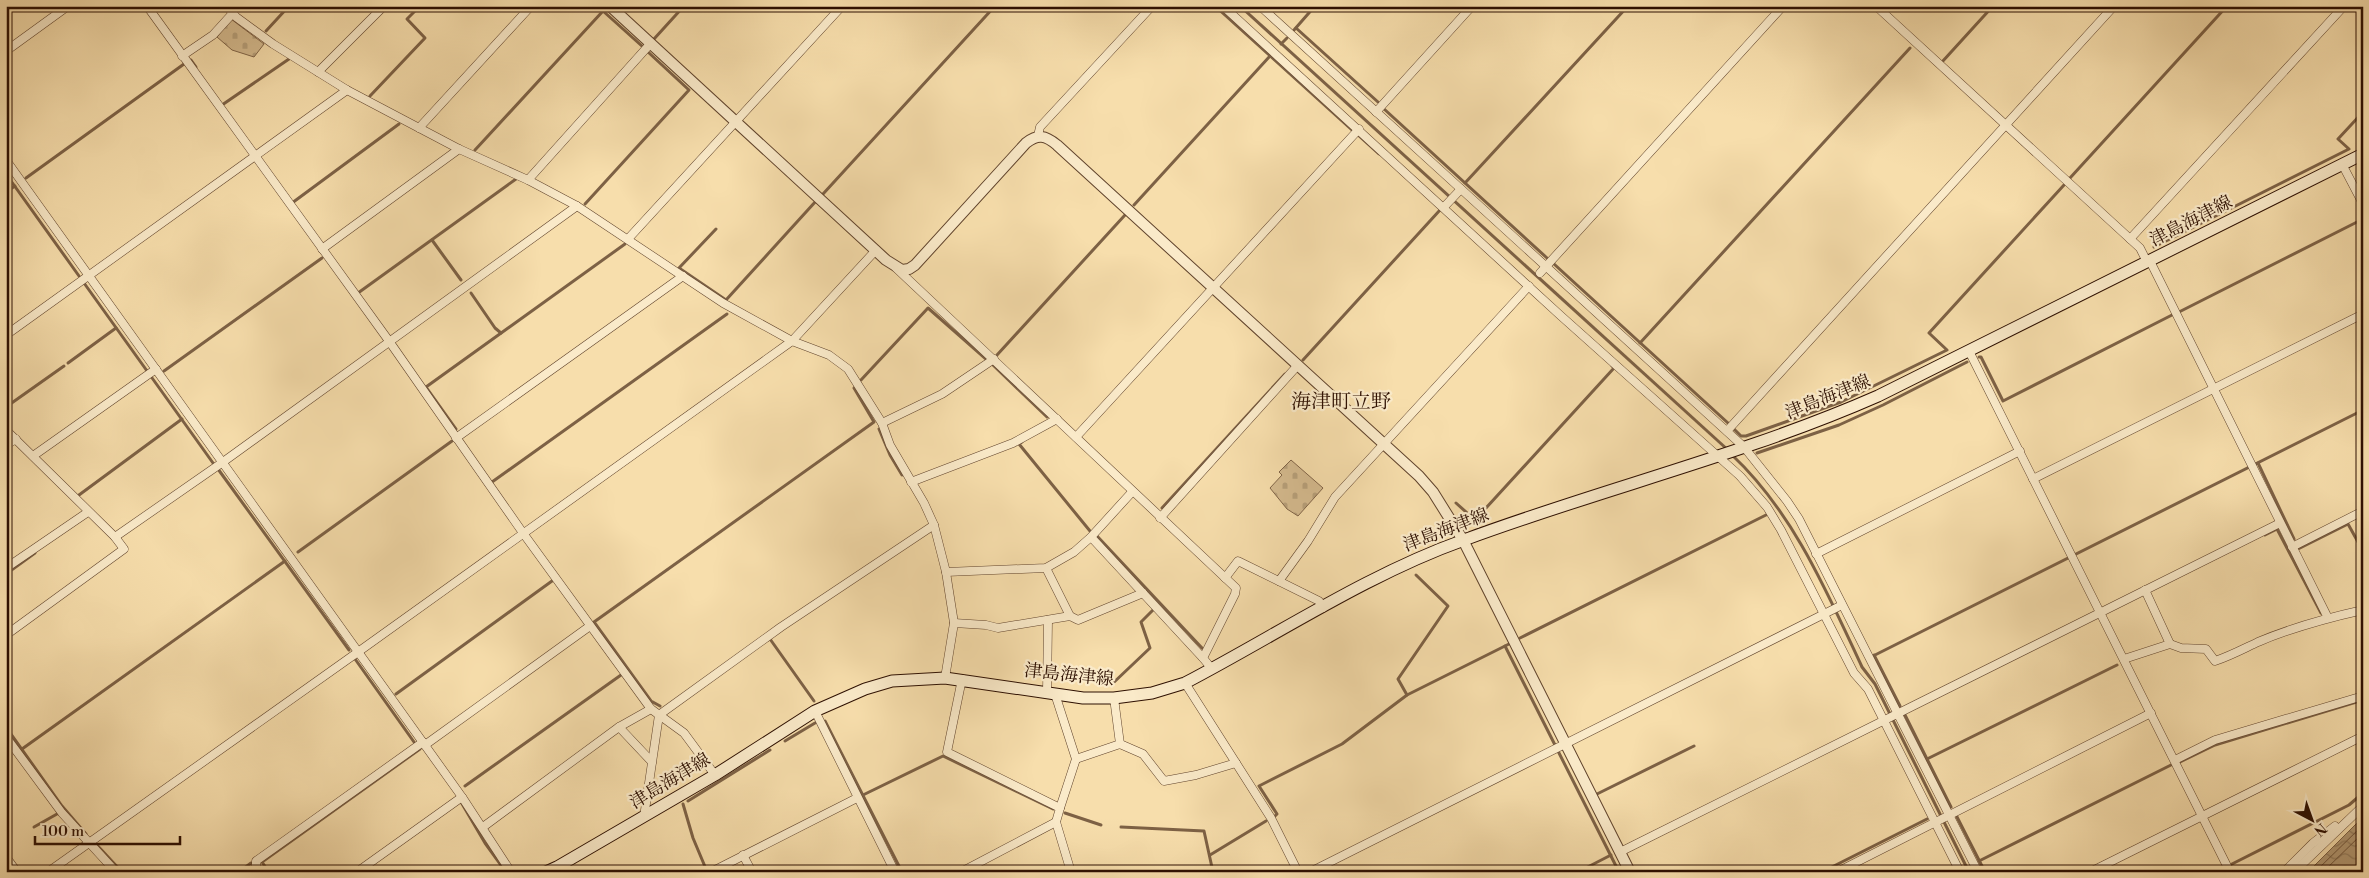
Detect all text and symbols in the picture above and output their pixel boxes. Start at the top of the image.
street label: 津島海津線 [2146,190,2236,252]
street label: 津島海津線 [1782,369,1874,425]
district label: 海津町立野 [1291,390,1391,415]
street label: 津島海津線 [1400,503,1492,557]
street label: 津島海津線 [1023,659,1115,691]
street label: 津島海津線 [626,748,714,814]
north arrow [2286,796,2336,846]
scale bar [35,813,180,845]
text: N [2310,819,2330,839]
text: 100 m [42,822,84,841]

